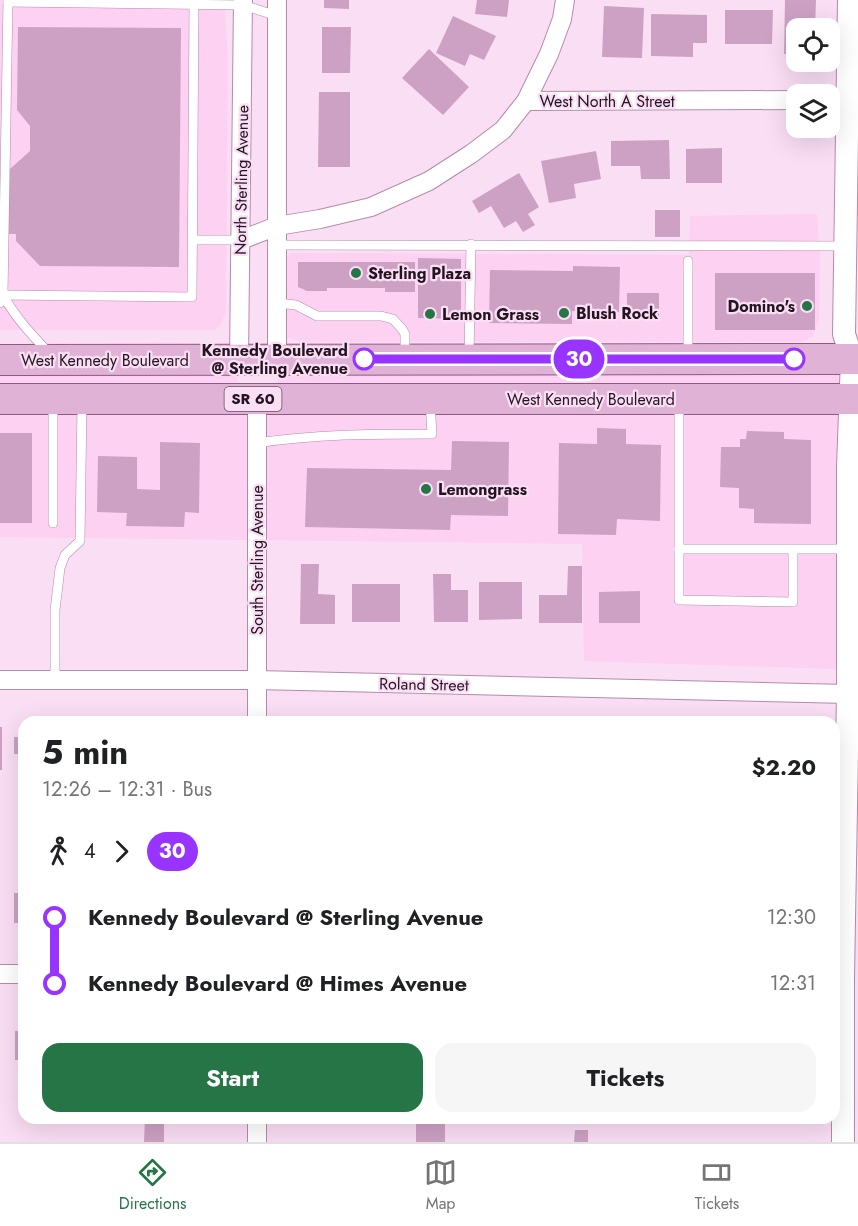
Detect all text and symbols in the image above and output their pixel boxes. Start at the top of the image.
map controls [786,18,840,138]
button: locate [786,18,840,72]
button: layers [786,84,840,138]
street label: West North A Street [539,90,675,113]
street label: North Sterling Avenue [229,105,254,255]
place label: Sterling Plaza [368,262,471,285]
marker: Sterling Plaza [349,266,363,280]
place label: Domino's [728,295,795,318]
marker: Domino's [800,299,814,313]
place label: Blush Rock [576,302,659,325]
place label: Lemon Grass [442,303,539,326]
marker: Blush Rock [557,306,571,320]
marker: Lemon Grass [423,307,437,321]
place label: Kennedy Boulevard @ Sterling Avenue [202,339,348,380]
line badge: 30 [552,340,606,378]
text: 30 [566,344,592,374]
marker: Kennedy Boulevard @ Sterling Avenue [353,348,375,370]
unlabelled marker [783,348,805,370]
street label: West Kennedy Boulevard [21,349,189,372]
road number: SR 60 [224,387,282,411]
street label: West Kennedy Boulevard [507,388,675,411]
place label: Lemongrass [438,478,527,501]
marker: Lemongrass [419,482,433,496]
street label: South Sterling Avenue [246,485,269,635]
street label: Roland Street [379,672,469,697]
text: 5 min [42,729,128,776]
text: $2.20 [752,751,816,783]
text: 12:26 – 12:31 · Bus [42,775,212,804]
icon: walk [42,835,75,868]
icon: forward [105,835,138,868]
text: 30 [159,836,186,866]
text: 4 [84,837,96,866]
text: Kennedy Boulevard @ Sterling Avenue [88,901,483,933]
text: 12:30 [767,903,816,932]
text: Kennedy Boulevard @ Himes Avenue [88,967,467,999]
text: 12:31 [770,969,816,998]
button: Start [42,1043,423,1112]
button: Tickets [435,1043,816,1112]
tab: Directions [119,1156,187,1215]
tab: Map [424,1156,457,1215]
tab: Tickets [695,1156,739,1215]

